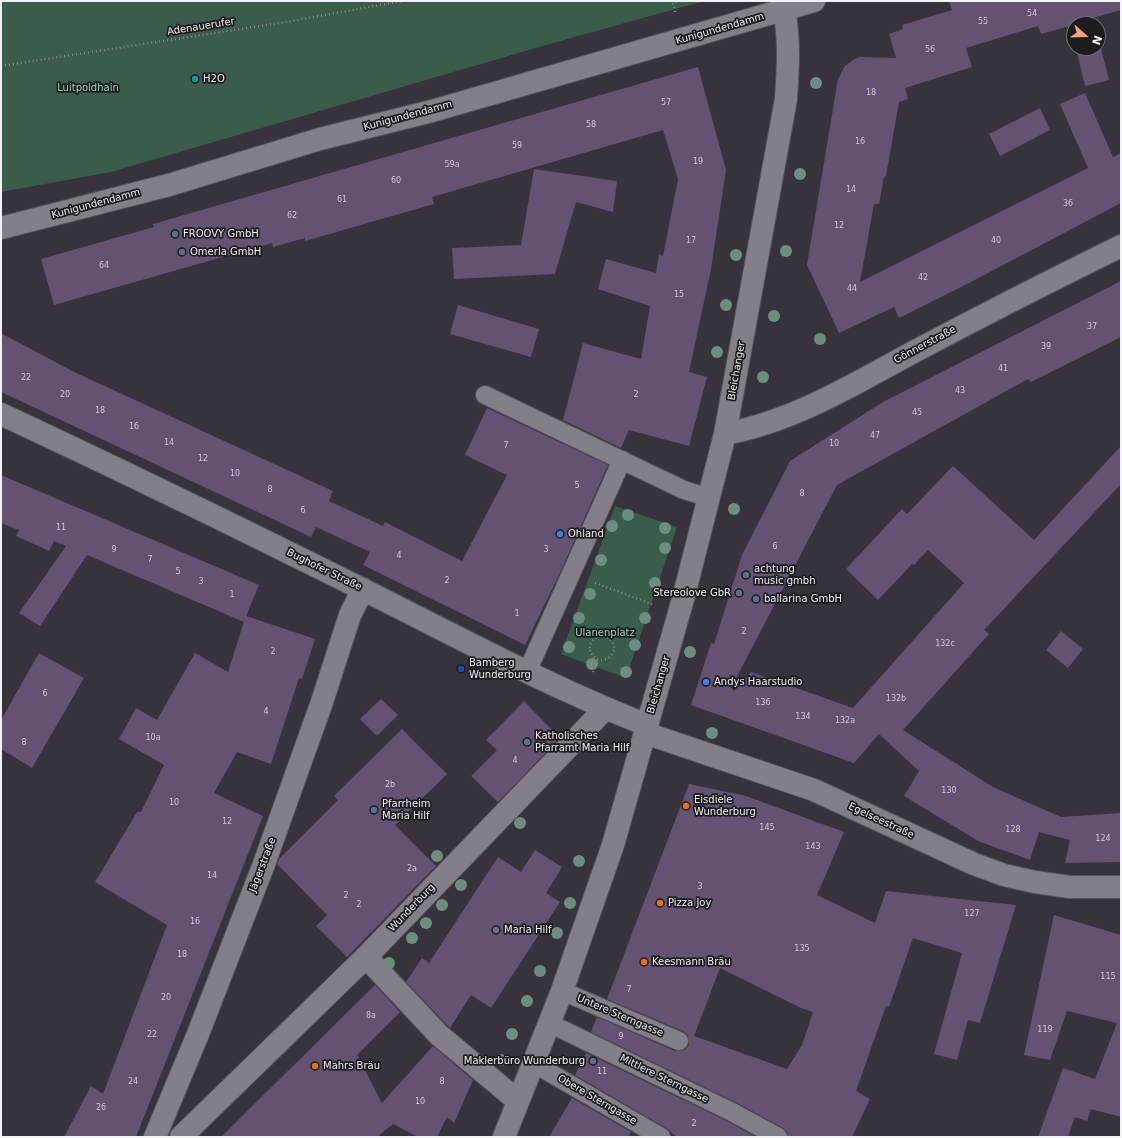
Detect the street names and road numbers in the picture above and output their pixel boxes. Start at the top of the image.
street label: Kunigundendamm [674,11,766,47]
street label: Adenauerufer [166,16,236,38]
street label: Kunigundendamm [362,98,454,134]
street label: Kunigundendamm [50,186,142,222]
street label: Gönnerstraße [892,324,958,366]
street label: Bleichanger [726,341,748,401]
street label: Bughofer Straße [285,547,363,593]
street label: Bleichanger [645,655,673,715]
street label: Egelseestraße [846,801,916,841]
street label: Jägerstraße [247,836,279,894]
street label: Wunderburg [386,882,438,934]
street label: Untere Sterngasse [575,992,665,1040]
street label: Mittlere Sterngasse [618,1052,710,1106]
street label: Obere Sterngasse [555,1072,639,1128]

